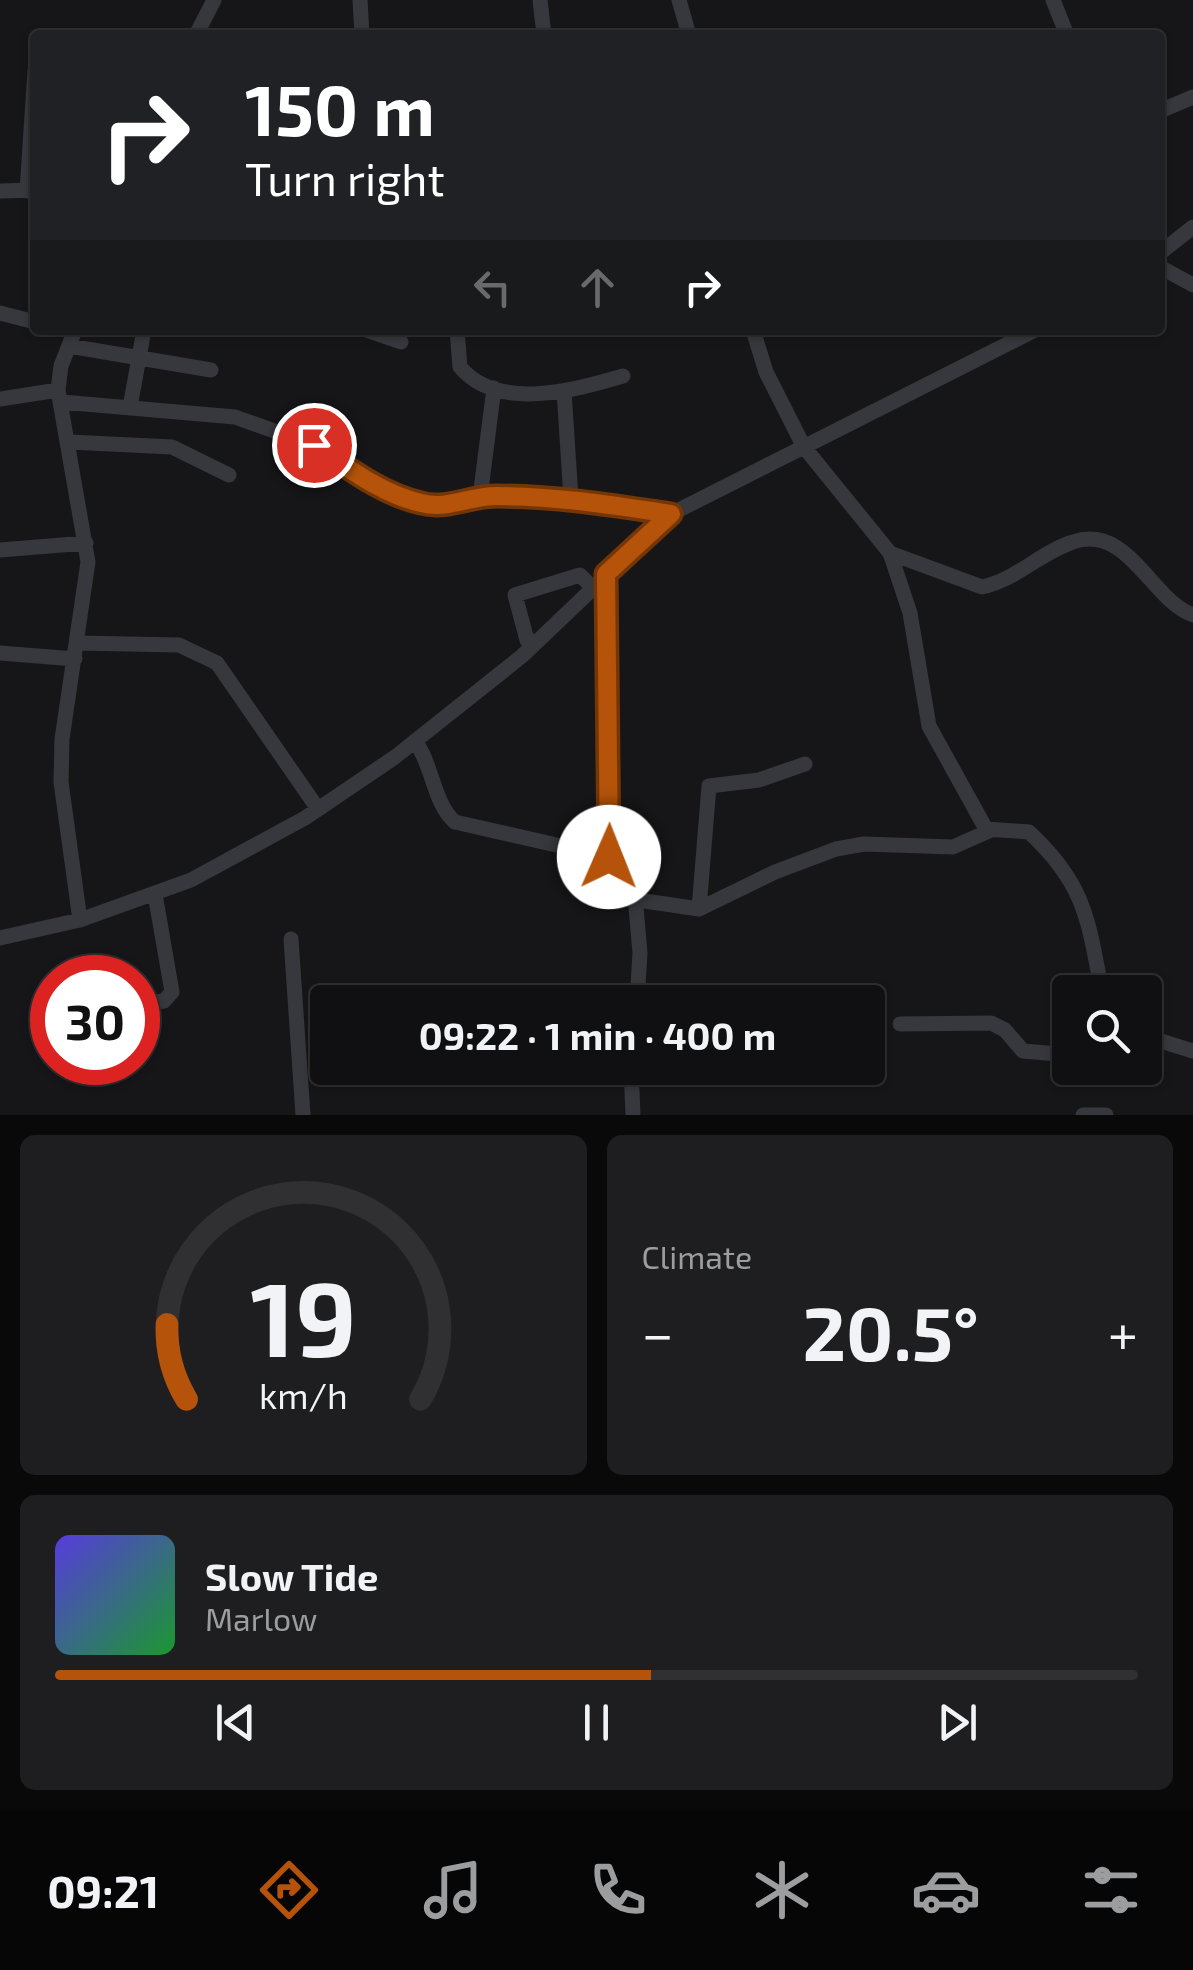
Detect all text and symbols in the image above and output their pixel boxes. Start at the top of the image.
text: 150 m [245,66,435,150]
icon: right [80,70,210,200]
text: Turn right [245,151,445,205]
icon: left [465,260,520,315]
icon: ahead [570,260,625,315]
icon: right [675,260,730,315]
pin [272,403,357,488]
icon: arrive [287,418,342,473]
position arrow [557,805,661,909]
speed limit sign: 30 [30,955,160,1085]
map controls [1052,975,1162,1085]
button: search [1052,975,1162,1085]
text: 09:22 · 1 min · 400 m [419,1012,776,1058]
text: Climate [642,1237,752,1275]
text: 19 [250,1253,356,1378]
text: 20.5° [802,1286,979,1376]
text: − [642,1299,674,1365]
text: + [1108,1299,1138,1365]
text: km/h [259,1373,348,1416]
text: Slow Tide [205,1553,378,1599]
text: Marlow [205,1599,317,1637]
icon: previous [208,1695,263,1750]
icon: pause [569,1695,624,1750]
icon: next [930,1695,985,1750]
icon: directions [254,1855,324,1925]
icon: music [418,1855,488,1925]
icon: phone [583,1855,653,1925]
icon: climate [747,1855,817,1925]
icon: car [911,1855,981,1925]
icon: filters [1076,1855,1146,1925]
text: 09:21 [47,1863,159,1917]

